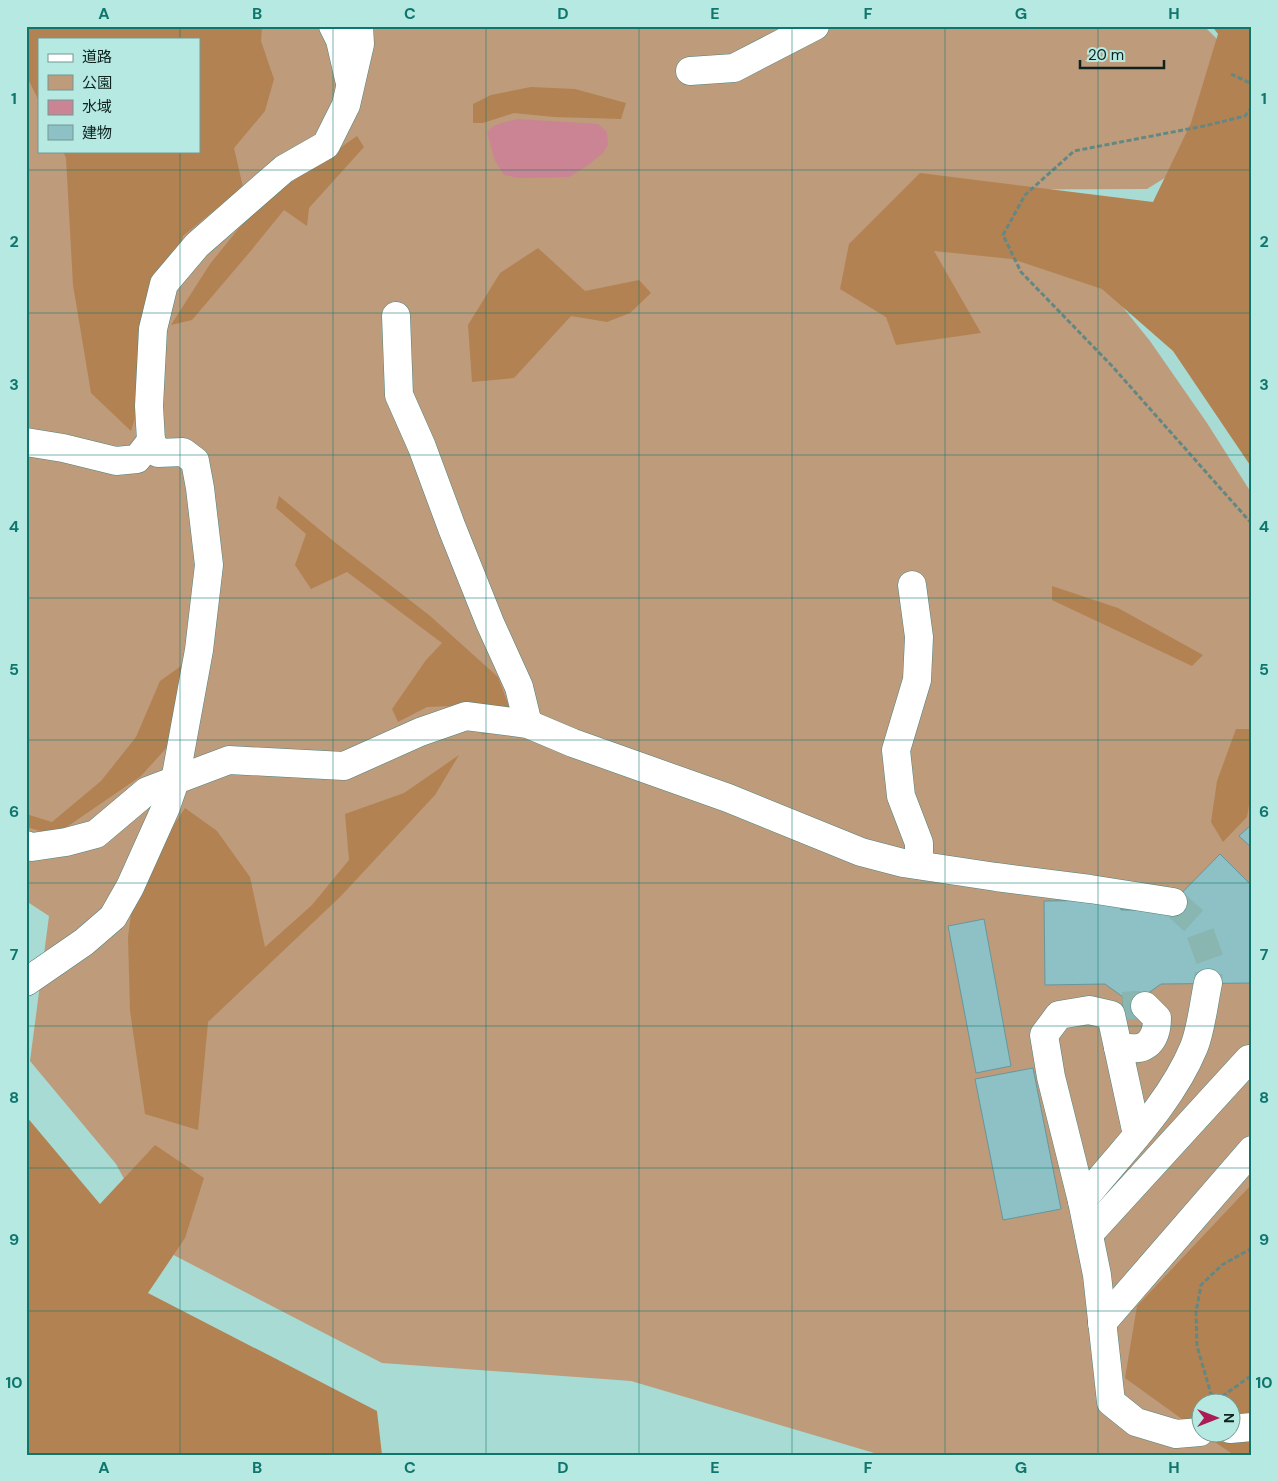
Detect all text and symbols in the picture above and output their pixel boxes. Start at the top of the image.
text: A [98,3,110,24]
text: B [252,3,262,24]
text: C [404,3,416,24]
text: D [557,3,569,24]
text: E [710,3,720,24]
text: F [864,3,873,24]
text: G [1015,3,1027,24]
text: H [1168,3,1180,24]
legend [38,38,200,152]
scale bar [1080,38,1164,70]
text: 20 m [1088,45,1124,65]
text: 道路 [82,47,112,67]
text: 公園 [82,73,112,93]
text: 1 [11,88,17,109]
text: 1 [1261,88,1267,109]
text: 水域 [82,97,112,117]
text: 建物 [82,123,112,143]
text: 2 [9,231,19,252]
text: 2 [1259,231,1269,252]
text: 3 [9,374,19,395]
text: 3 [1259,374,1269,395]
text: 4 [9,516,19,537]
text: 4 [1259,516,1269,537]
text: 5 [9,659,19,680]
text: 5 [1259,659,1269,680]
text: 6 [9,801,19,822]
text: 6 [1259,801,1269,822]
text: 7 [10,944,19,965]
text: 7 [1260,944,1269,965]
text: 8 [9,1087,19,1108]
text: 8 [1259,1087,1269,1108]
text: 9 [9,1229,19,1250]
text: 9 [1259,1229,1269,1250]
text: 10 [5,1372,23,1393]
text: 10 [1255,1372,1273,1393]
north arrow [1190,1394,1240,1444]
text: N [1220,1413,1238,1423]
text: A [98,1457,110,1478]
text: B [252,1457,262,1478]
text: C [404,1457,416,1478]
text: D [557,1457,569,1478]
text: E [710,1457,720,1478]
text: F [864,1457,873,1478]
text: G [1015,1457,1027,1478]
text: H [1168,1457,1180,1478]

